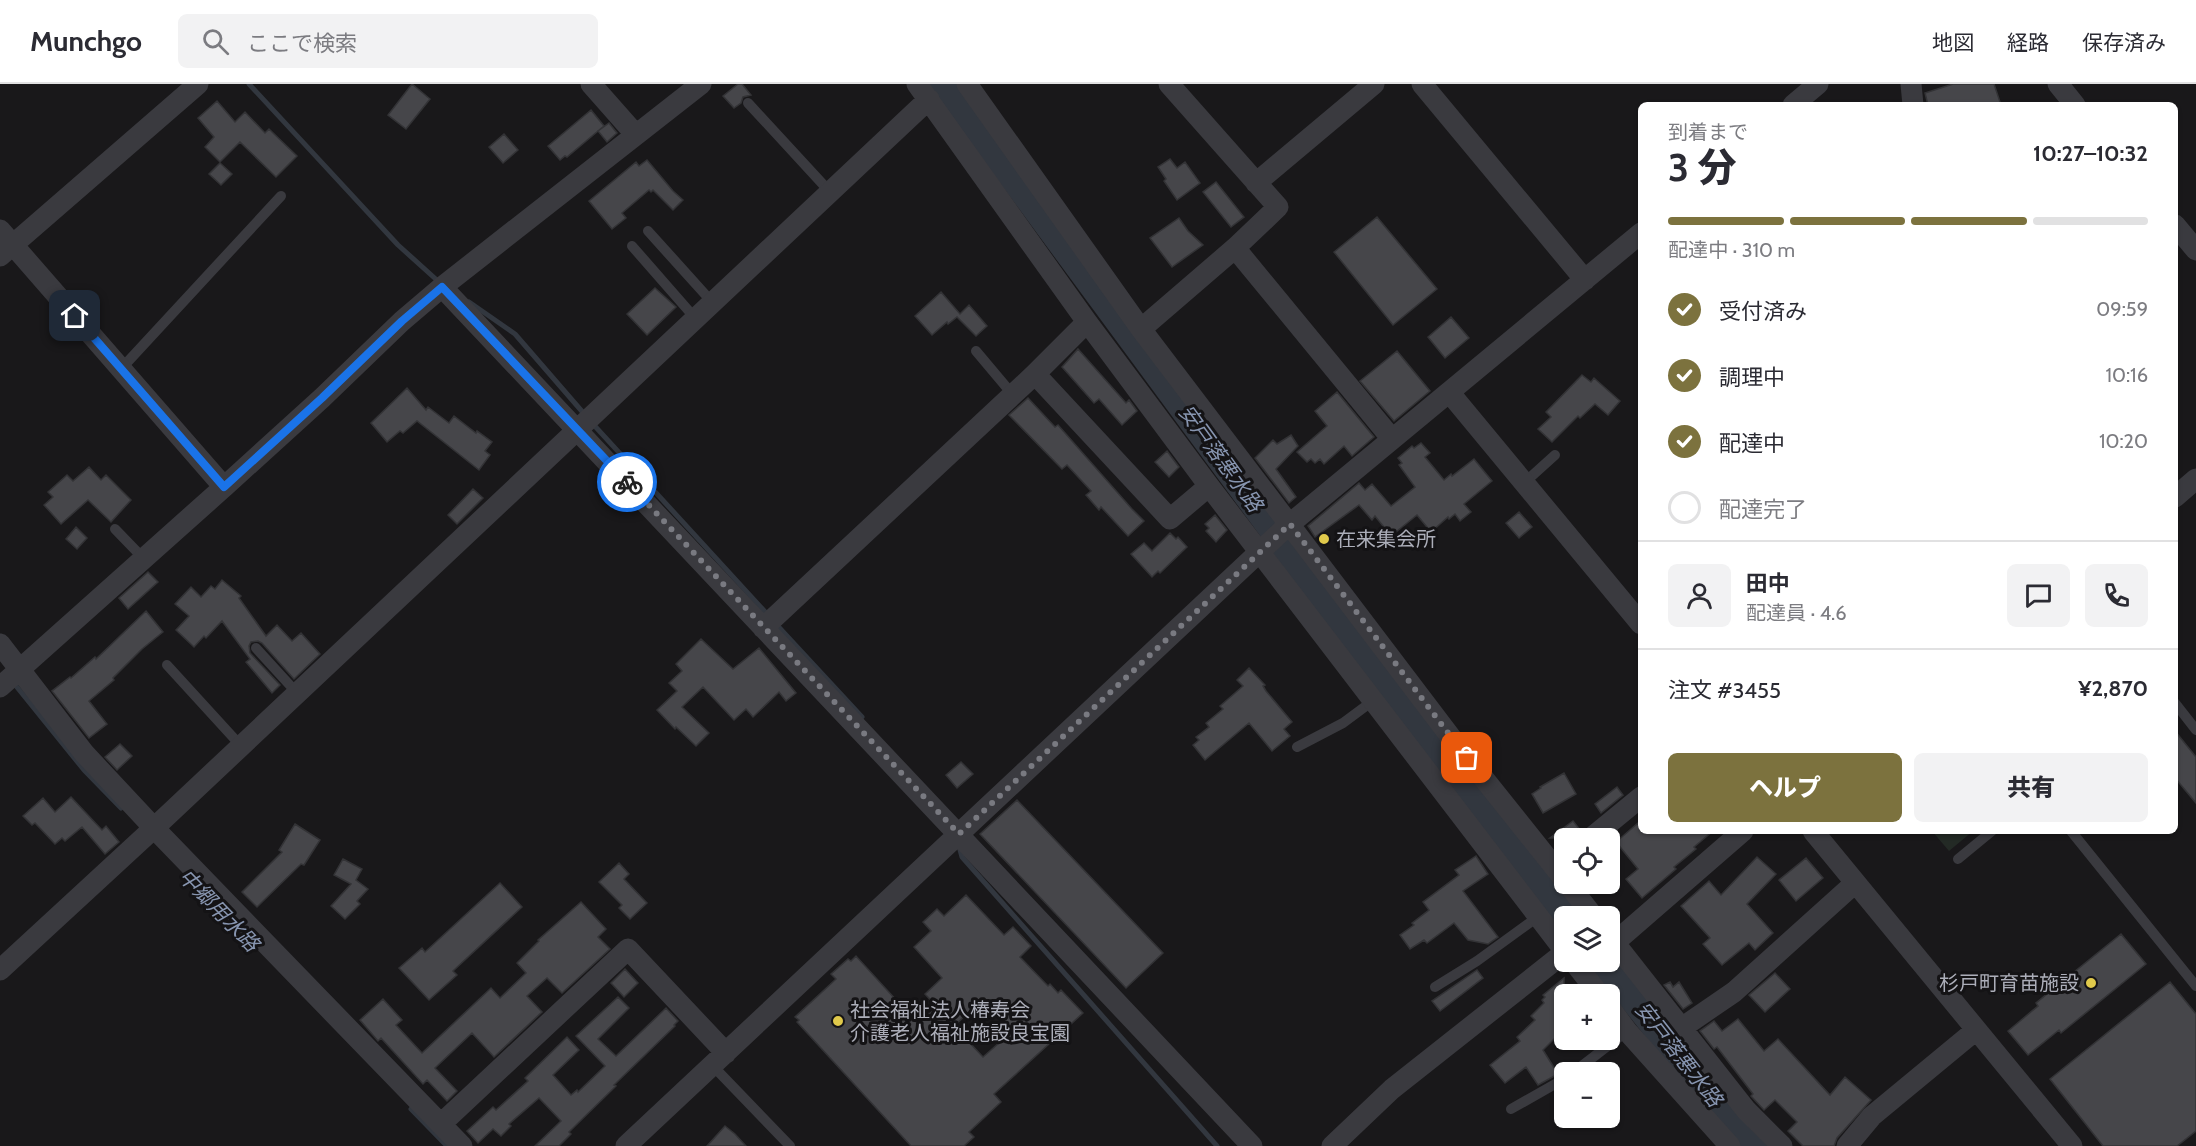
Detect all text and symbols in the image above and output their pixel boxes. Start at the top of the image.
search box [178,14,598,68]
text: Munchgo [30,24,142,58]
icon: search [199,25,232,58]
text: ここで検索 [247,30,357,57]
text: 地図 [1932,30,1974,55]
text: 経路 [2007,30,2049,55]
text: 保存済み [2082,30,2166,55]
text: 到着まで [1668,120,1748,144]
text: 10:27–10:32 [2033,140,2148,167]
text: 3 分 [1668,143,1737,191]
text: 配達中 · 310 m [1668,238,1795,262]
pin [49,290,100,341]
icon: check [1668,293,1701,326]
text: 09:59 [2096,297,2148,321]
text: 受付済み [1719,298,1807,325]
icon: home [58,299,91,332]
icon: check [1668,359,1701,392]
text: 10:16 [2105,363,2148,387]
text: 調理中 [1719,364,1785,391]
water label: 安戸落悪水路 [1174,400,1269,518]
icon: check [1668,425,1701,458]
text: 10:20 [2099,429,2148,453]
text: 配達中 [1719,430,1785,457]
courier [597,452,657,512]
icon: bike [611,466,644,499]
text: 配達完了 [1719,496,1807,523]
place label: 在来集会所 [1336,527,1436,551]
marker: 在来集会所 [1317,532,1331,546]
button: person [1668,564,1731,627]
button: chat [2007,564,2070,627]
button: phone [2085,564,2148,627]
text: 田中 [1746,570,1790,597]
text: 配達員 · 4.6 [1746,601,1847,625]
text: ¥2,870 [2078,675,2148,702]
text: 注文 #3455 [1668,677,1781,704]
pin [1441,732,1492,783]
icon: bag [1450,741,1483,774]
button: ヘルプ [1668,753,1902,822]
button: 共有 [1914,753,2148,822]
map controls [1554,828,1620,1128]
button: locate [1554,828,1620,894]
water label: 中郷用水路 [174,864,266,958]
button: layers [1554,906,1620,972]
place label: 杉戸町育苗施設 [1939,971,2079,995]
marker: 杉戸町育苗施設 [2084,976,2098,990]
button: + [1554,984,1620,1050]
water label: 安戸落悪水路 [1630,997,1729,1113]
place label: 社会福祉法人椿寿会 介護老人福祉施設良宝園 [850,998,1070,1045]
marker: 社会福祉法人椿寿会 介護老人福祉施設良宝園 [831,1014,845,1028]
button: − [1554,1062,1620,1128]

